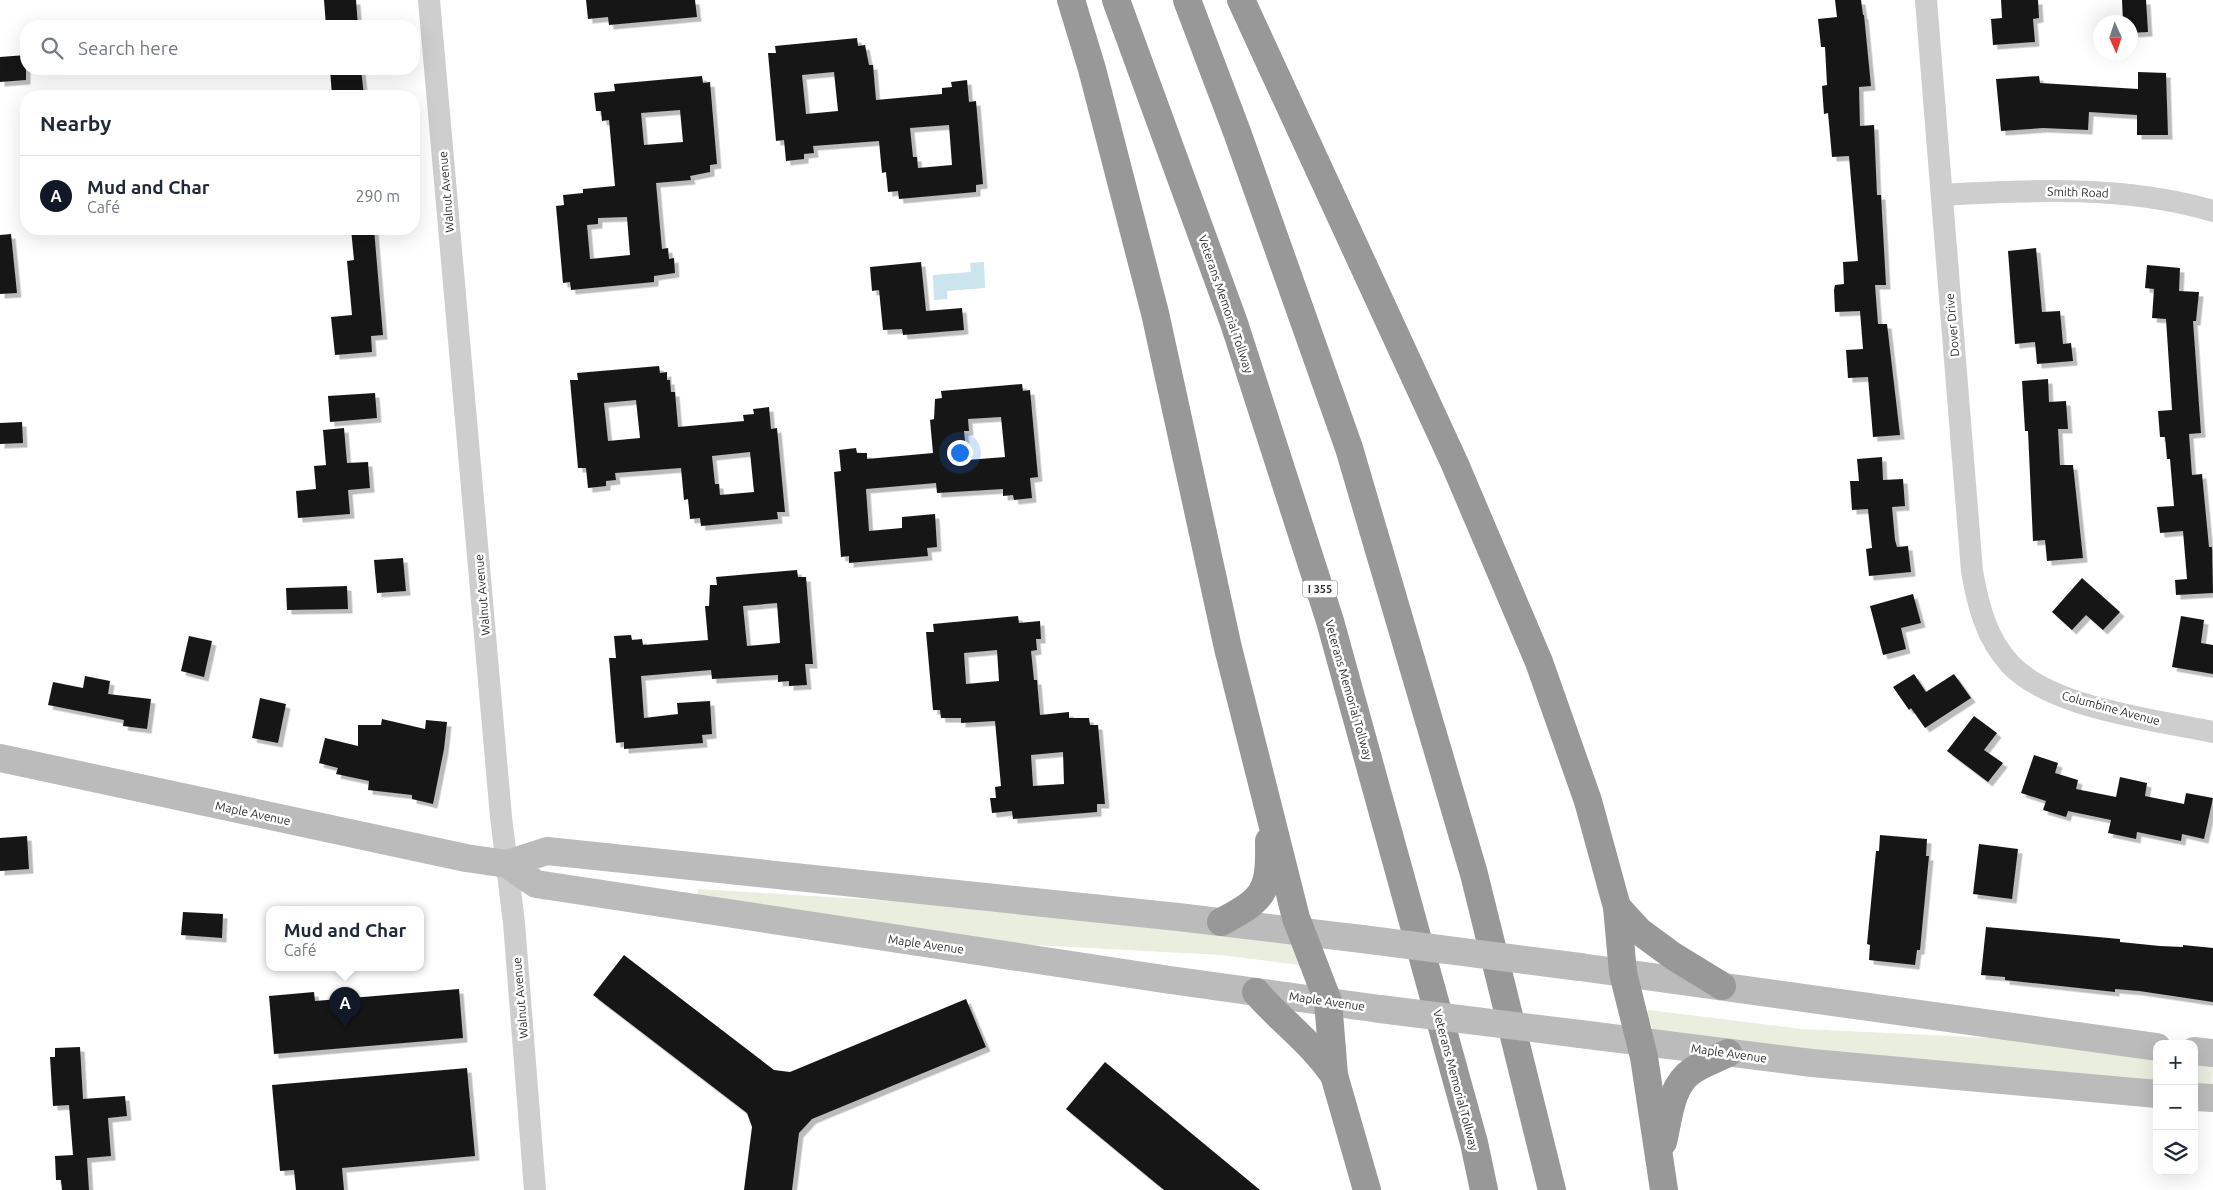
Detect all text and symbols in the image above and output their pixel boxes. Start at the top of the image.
north arrow [2093,15,2138,60]
search box [20,20,420,75]
icon: search [38,34,66,62]
text: Search here [78,37,178,59]
text: Nearby [40,111,111,135]
street label: Walnut Avenue [436,151,456,233]
text: Mud and Char [87,176,210,198]
street label: Smith Road [2047,184,2109,200]
text: A [50,187,62,205]
text: 290 m [355,187,400,205]
text: Café [87,198,120,216]
street label: Veterans Memorial Tollway [1196,233,1256,375]
street label: Dover Drive [1943,293,1961,357]
your location [947,440,973,466]
street label: Walnut Avenue [472,554,492,636]
road number: I 355 [1302,580,1338,598]
street label: Veterans Memorial Tollway [1323,618,1375,762]
street label: Columbine Avenue [2060,689,2162,727]
street label: Maple Avenue [214,799,292,827]
popup [266,906,424,971]
text: Mud and Char [284,919,406,941]
street label: Maple Avenue [887,932,965,956]
text: Café [284,941,317,959]
street label: Walnut Avenue [510,957,530,1039]
pin: A [329,987,361,1028]
street label: Maple Avenue [1288,989,1366,1013]
street label: Veterans Memorial Tollway [1431,1008,1481,1152]
map controls [2153,1040,2198,1175]
button: + [2153,1040,2198,1085]
street label: Maple Avenue [1690,1041,1768,1065]
button: − [2153,1085,2198,1130]
button: layers [2153,1130,2198,1175]

